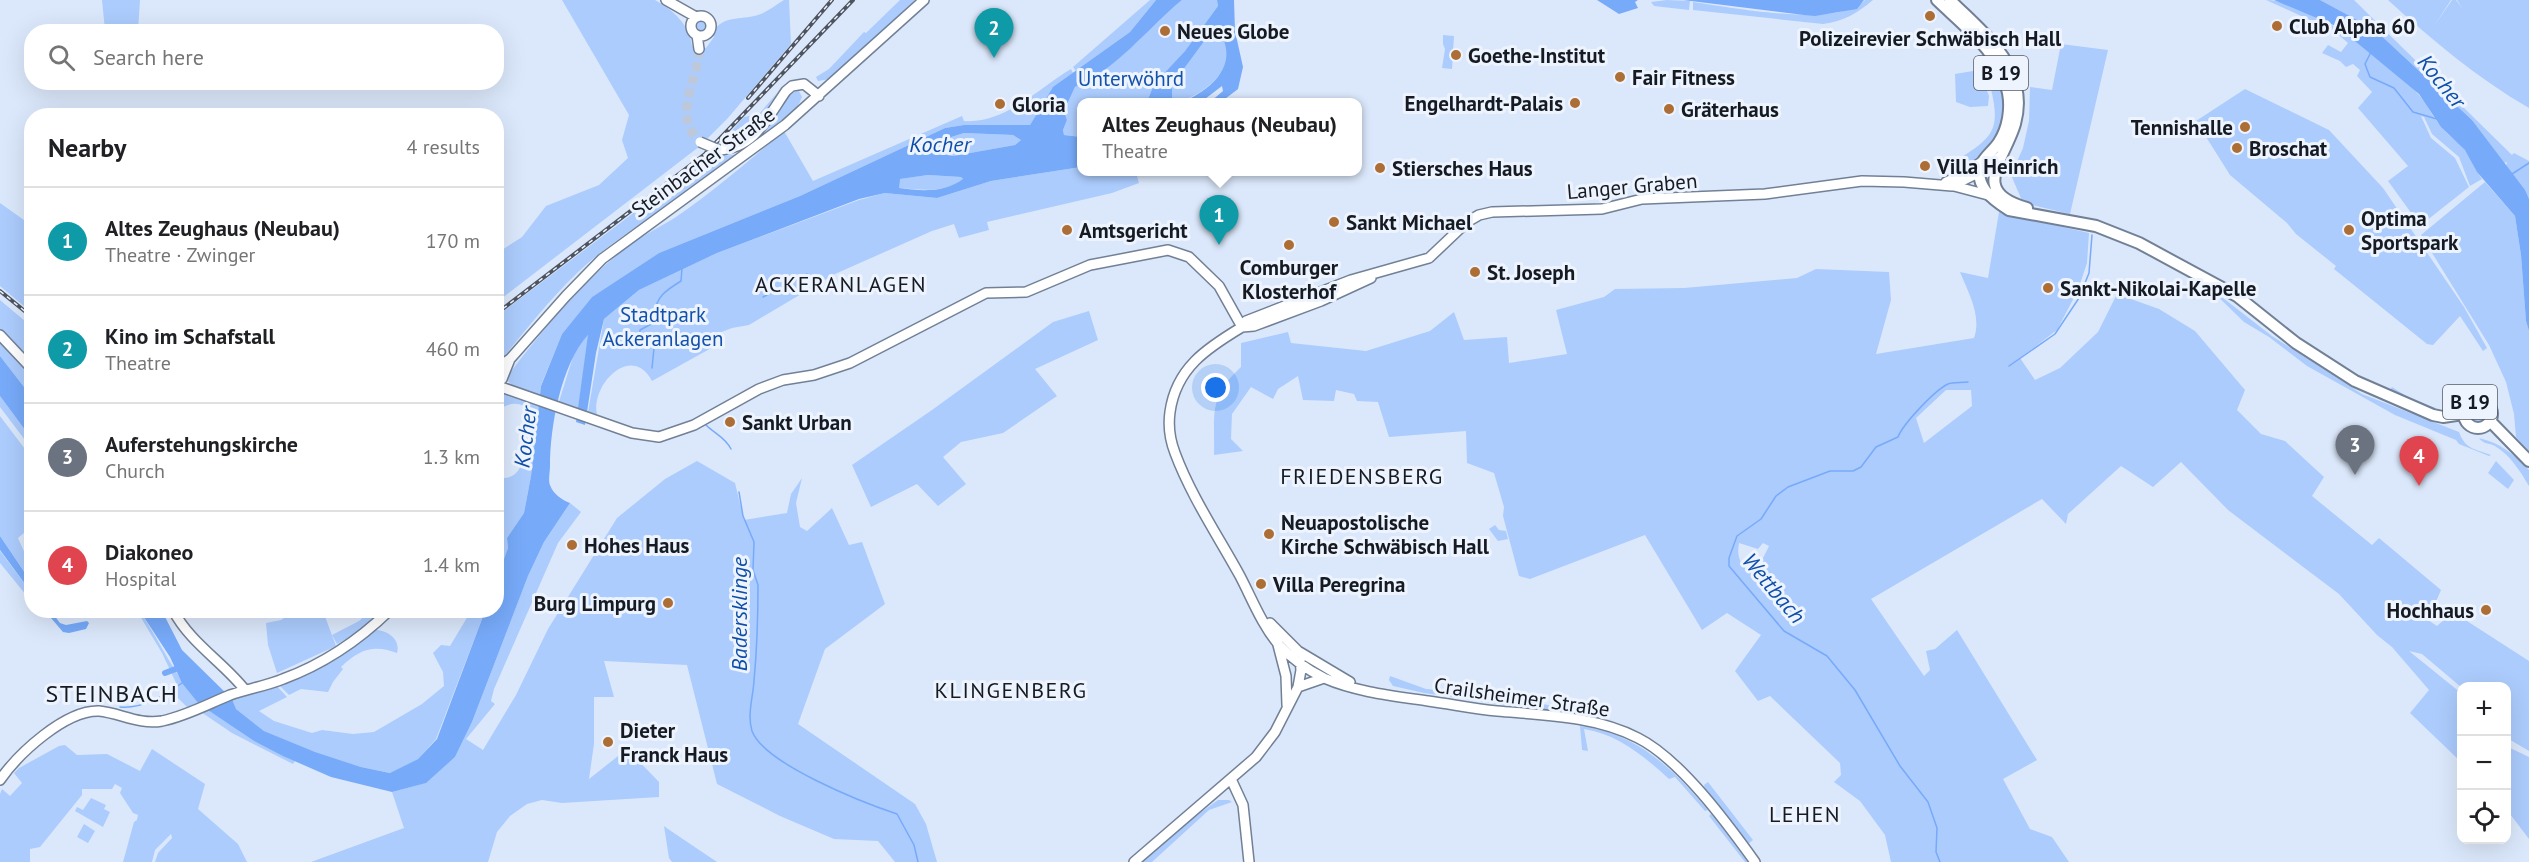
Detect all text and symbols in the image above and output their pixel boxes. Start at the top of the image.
pin: 2 [974,8,1014,58]
marker: Polizeirevier Schwäbisch Hall [1923,9,1937,23]
place label: Club Alpha 60 [2289,13,2415,40]
place label: Neues Globe [1177,18,1290,45]
marker: Club Alpha 60 [2270,19,2284,33]
search box [24,24,504,90]
marker: Neues Globe [1158,24,1172,38]
place label: Polizeirevier Schwäbisch Hall [1799,25,2062,52]
icon: search [45,41,78,74]
place label: Goethe-Institut [1468,42,1606,69]
text: Search here [93,43,204,71]
marker: Goethe-Institut [1449,48,1463,62]
water label: Kocher [2412,48,2473,115]
road number: B 19 [1974,56,2028,90]
place label: Fair Fitness [1632,64,1735,91]
park label: Unterwöhrd [1078,65,1184,92]
marker: Fair Fitness [1613,70,1627,84]
place label: Engelhardt-Palais [1404,90,1563,117]
place label: Gloria [1012,91,1066,118]
marker: Engelhardt-Palais [1568,96,1582,110]
place label: Gräterhaus [1681,96,1779,123]
marker: Gloria [993,97,1007,111]
popup [1077,98,1362,176]
street label: Steinbacher Straße [626,101,780,223]
marker: Gräterhaus [1662,102,1676,116]
text: Altes Zeughaus (Neubau) [1102,110,1337,138]
place label: Tennishalle [2131,114,2233,141]
marker: Tennishalle [2238,120,2252,134]
water label: Kocher [909,130,972,158]
text: Nearby [48,131,126,164]
text: 4 results [407,134,480,160]
place label: Broschat [2249,135,2328,162]
text: Theatre [1102,138,1168,164]
marker: Broschat [2230,141,2244,155]
place label: Villa Heinrich [1936,153,2058,180]
place label: Stiersches Haus [1392,155,1533,182]
marker: Villa Heinrich [1918,159,1932,173]
marker: Stiersches Haus [1373,161,1387,175]
street label: Langer Graben [1566,167,1698,205]
pin: 1 [1200,196,1238,245]
place label: Optima Sportspark [2361,205,2459,256]
place label: Sankt Michael [1346,209,1473,236]
text: Altes Zeughaus (Neubau) [105,214,340,242]
marker: Sankt Michael [1327,215,1341,229]
place label: Amtsgericht [1079,217,1188,244]
marker: Amtsgericht [1060,223,1074,237]
marker: Optima Sportspark [2342,223,2356,237]
text: 1 [62,228,73,254]
text: 170 m [426,228,480,254]
marker: Comburger Klosterhof [1282,238,1296,252]
text: Theatre · Zwinger [105,242,255,268]
place label: Comburger Klosterhof [1240,254,1339,305]
place label: St. Joseph [1487,259,1575,286]
marker: St. Joseph [1468,265,1482,279]
district label: ACKERANLAGEN [755,270,927,298]
place label: Sankt-Nikolai-Kapelle [2060,275,2256,302]
marker: Sankt-Nikolai-Kapelle [2041,281,2055,295]
park label: Stadtpark Ackeranlagen [603,301,723,352]
text: Kino im Schafstall [105,322,275,350]
text: 2 [62,336,73,362]
text: 460 m [426,336,480,362]
text: Theatre [105,350,171,376]
your location [1201,373,1230,402]
road number: B 19 [2443,385,2497,419]
water label: Kocher [507,403,543,469]
place label: Sankt Urban [742,409,852,436]
marker: Sankt Urban [723,415,737,429]
pin: 3 [2336,426,2374,475]
text: Auferstehungskirche [105,430,298,458]
pin: 4 [2400,436,2438,486]
text: 3 [62,444,73,470]
text: 1.3 km [423,444,480,470]
text: Church [105,458,165,484]
district label: FRIEDENSBERG [1280,462,1444,490]
place label: Neuapostolische Kirche Schwäbisch Hall [1281,509,1490,560]
marker: Neuapostolische Kirche Schwäbisch Hall [1262,527,1276,541]
place label: Hohes Haus [584,532,690,559]
text: Diakoneo [105,538,193,566]
marker: Hohes Haus [565,538,579,552]
water label: Wettbach [1736,547,1812,629]
text: 4 [62,552,73,578]
text: 1.4 km [423,552,480,578]
water label: Badersklinge [725,556,753,671]
text: Hospital [105,566,176,592]
place label: Villa Peregrina [1272,571,1405,598]
marker: Villa Peregrina [1254,577,1268,591]
place label: Burg Limpurg [534,590,656,617]
marker: Burg Limpurg [661,596,675,610]
place label: Hochhaus [2386,597,2474,624]
marker: Hochhaus [2479,603,2493,617]
street label: Crailsheimer Straße [1432,671,1612,723]
district label: KLINGENBERG [935,676,1087,704]
district label: STEINBACH [46,678,178,709]
map controls [2457,682,2511,844]
button: + [2457,682,2511,736]
place label: Dieter Franck Haus [620,717,728,768]
marker: Dieter Franck Haus [601,735,615,749]
button: − [2457,736,2511,790]
button: locate [2457,790,2511,844]
district label: LEHEN [1769,800,1841,828]

